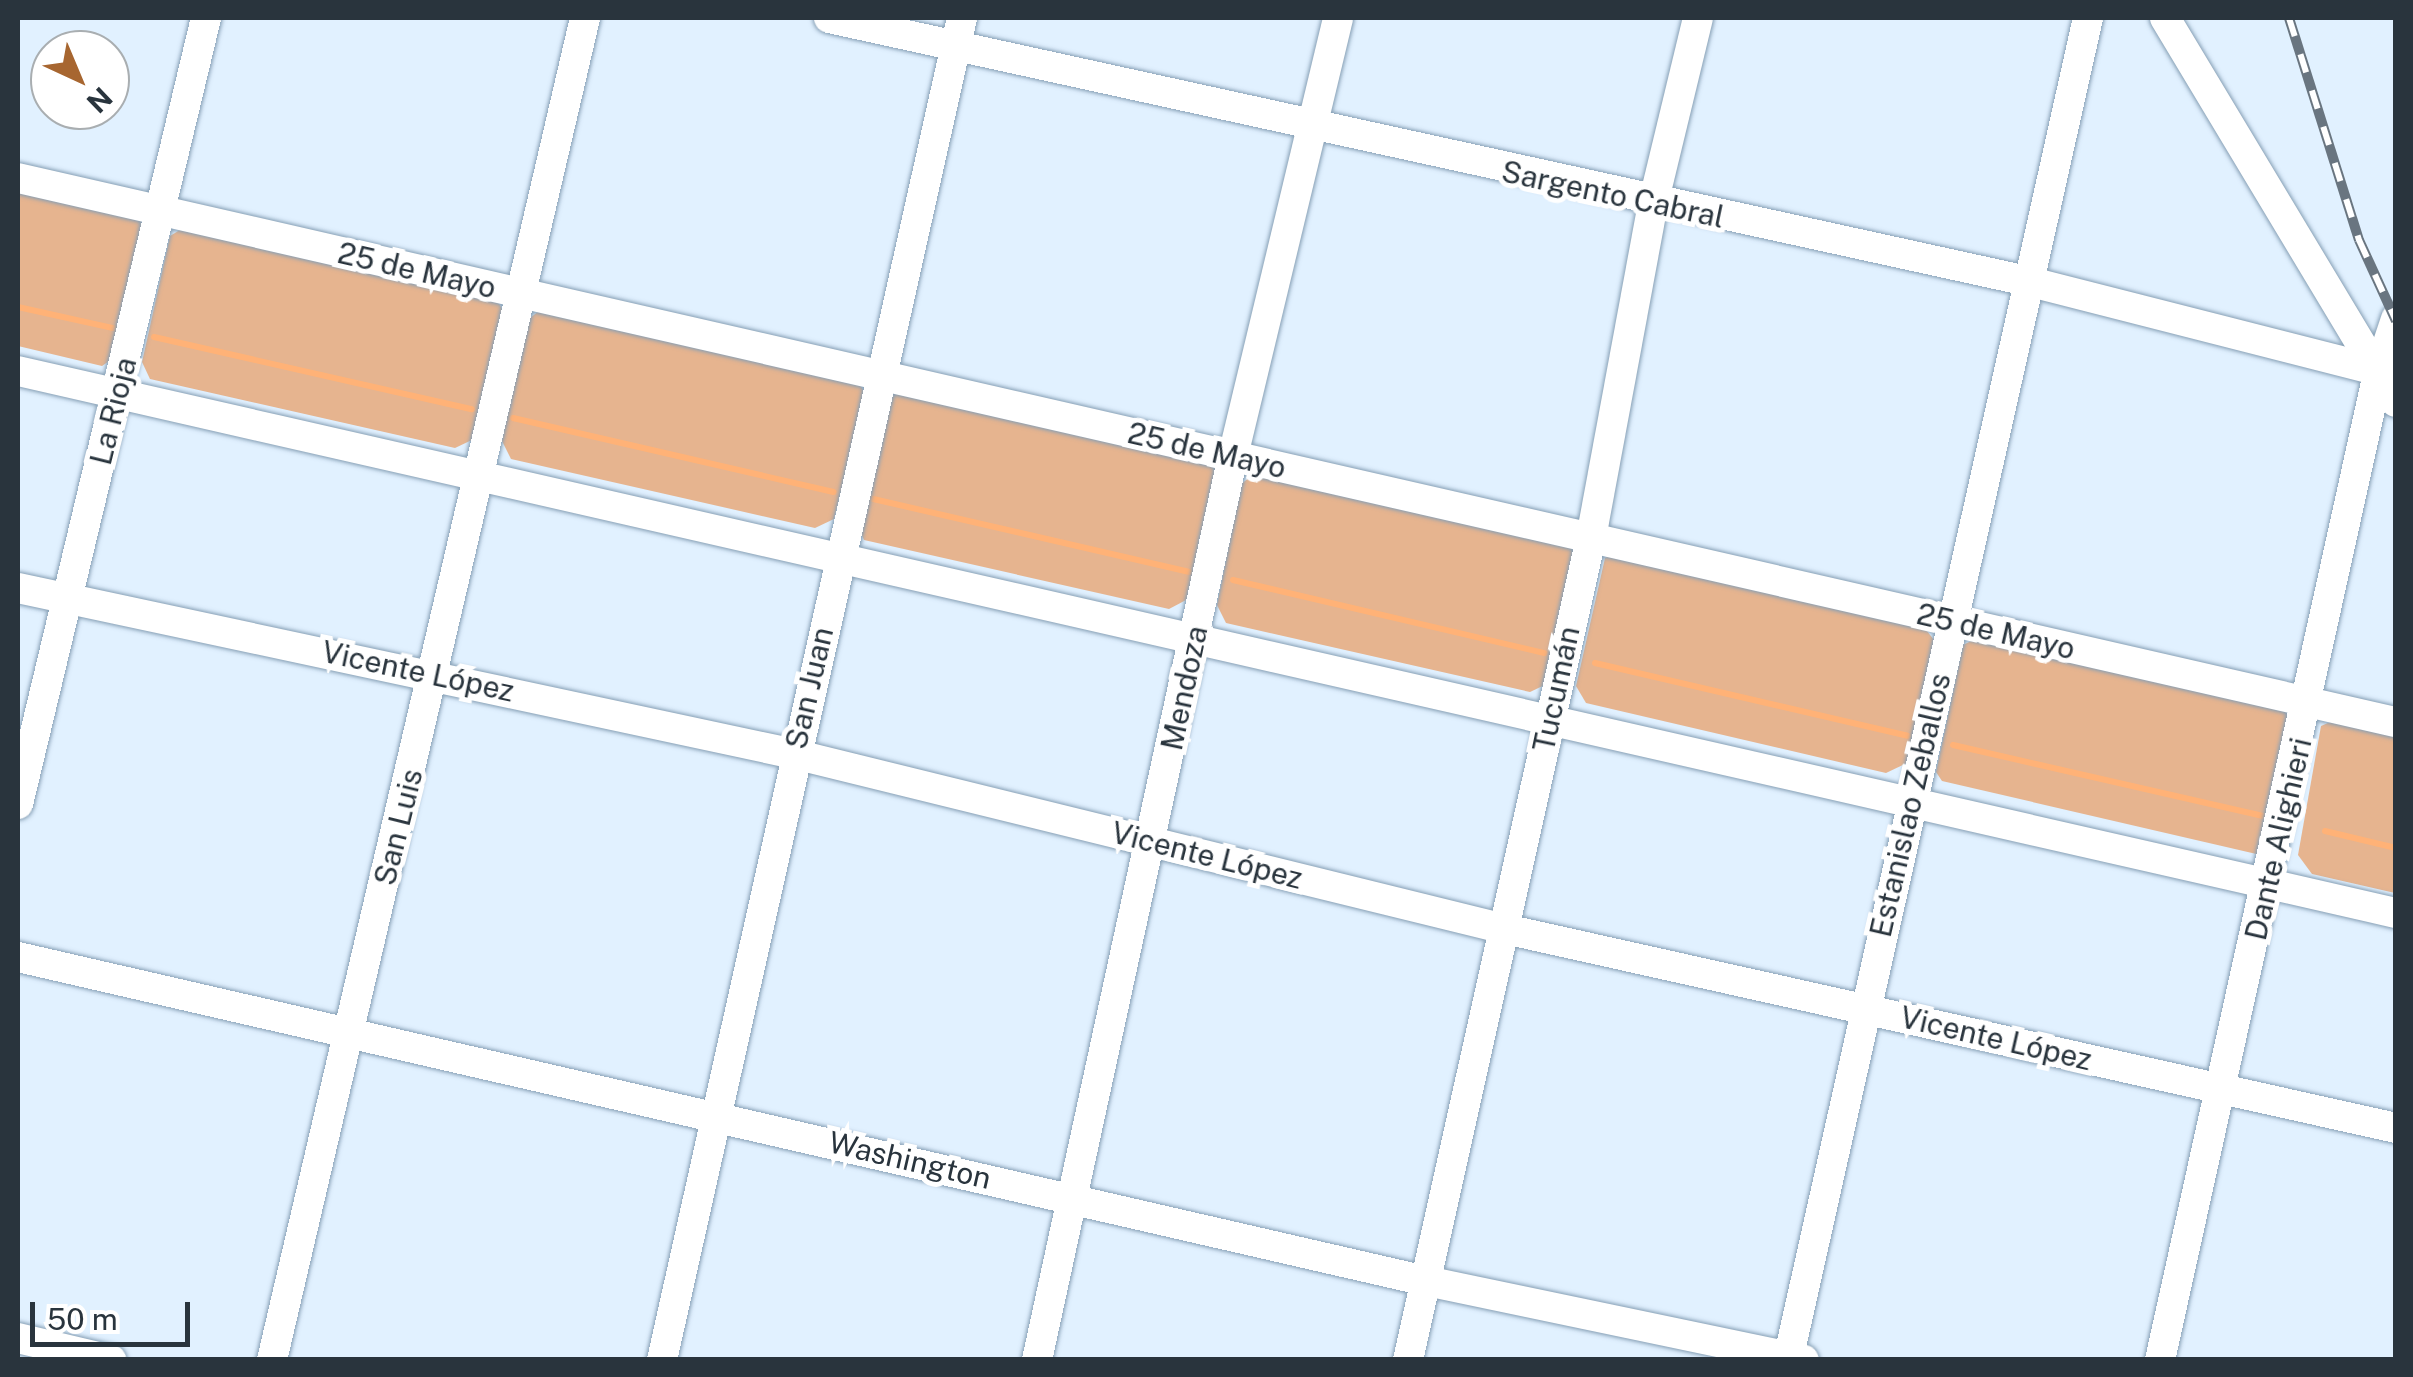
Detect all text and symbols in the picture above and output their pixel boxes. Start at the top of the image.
north arrow [30,30,130,130]
text: N [80,81,119,120]
street label: Sargento Cabral [1498,153,1728,235]
street label: 25 de Mayo [334,234,500,306]
street label: La Rioja [82,353,144,469]
street label: 25 de Mayo [1124,414,1290,486]
street label: 25 de Mayo [1913,595,2079,667]
street label: Mendoza [1153,622,1215,754]
street label: San Juan [777,623,841,753]
street label: Tucumán [1525,623,1587,755]
street label: Vicente López [319,633,517,709]
street label: Estanislao Zeballos [1862,669,1958,941]
street label: Dante Alighieri [2237,734,2319,944]
street label: San Luis [366,765,430,889]
street label: Vicente López [1108,814,1306,896]
street label: Vicente López [1897,998,2095,1078]
street label: Washington [825,1124,995,1196]
scale bar [35,1282,195,1344]
text: 50 m [47,1301,118,1337]

